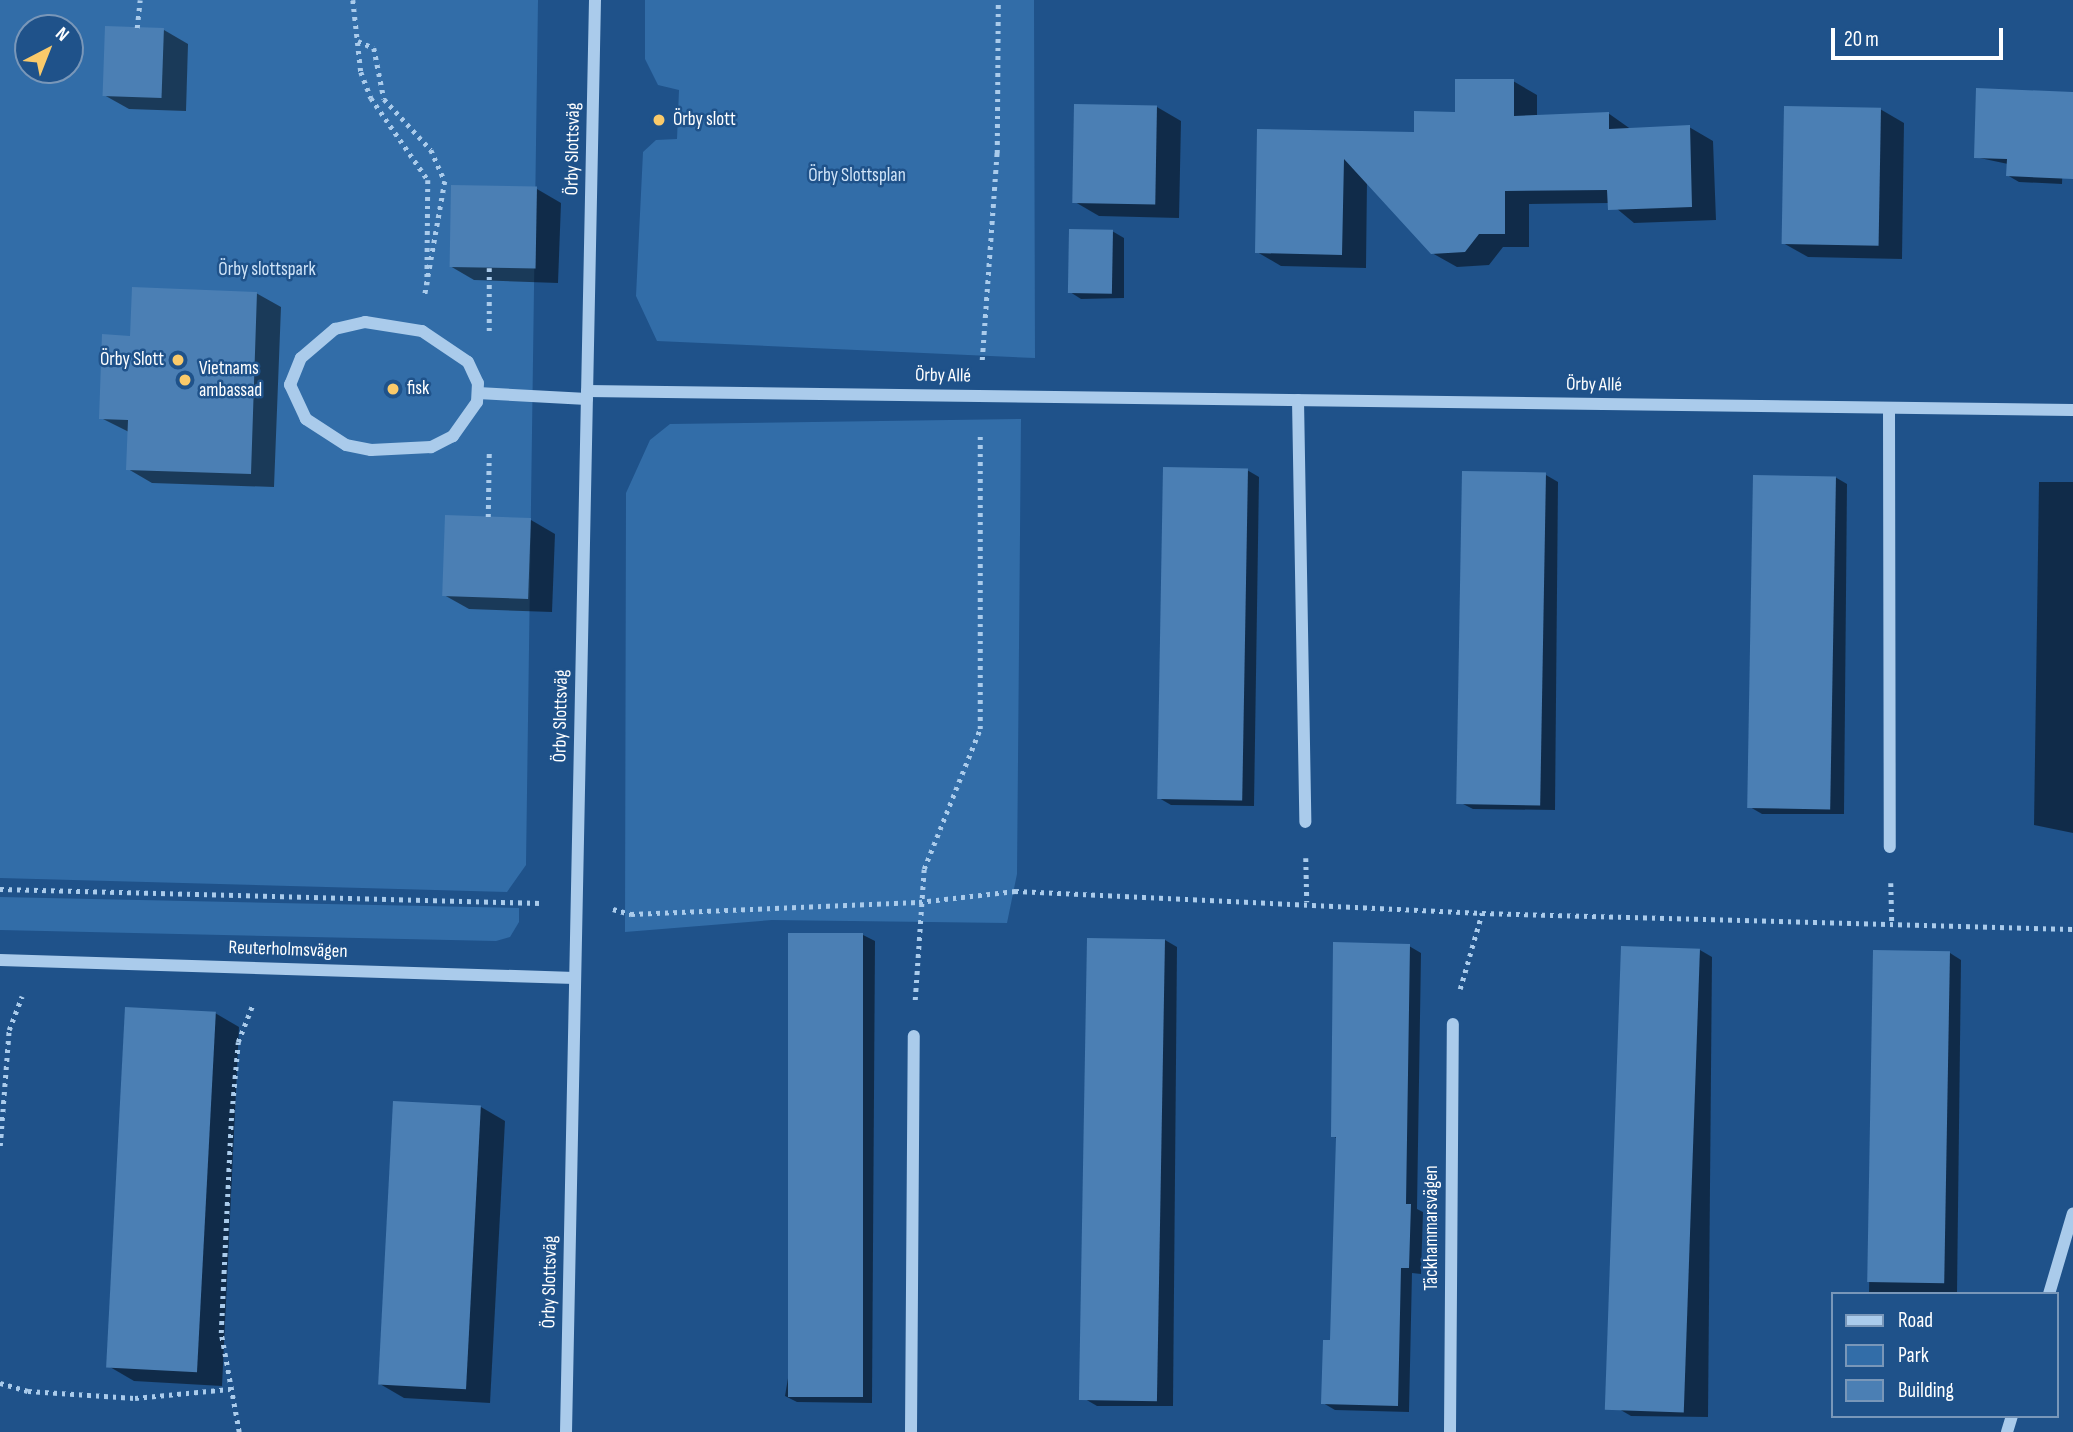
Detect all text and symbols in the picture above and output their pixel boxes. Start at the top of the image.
north arrow [14,14,84,84]
scale bar [1835,14,2007,58]
text: N [51,23,74,46]
text: 20 m [1844,27,1879,52]
street label: Örby Slottsväg [561,102,585,196]
place label: Örby slott [673,109,736,131]
marker: Örby slott [651,112,667,128]
park label: Örby Slottsplan [808,165,906,187]
park label: Örby slottspark [218,259,316,281]
place label: Örby Slott [100,349,164,371]
marker: Örby Slott [170,352,186,368]
place label: Vietnams ambassad [199,358,262,402]
street label: Örby Allé [915,364,971,388]
marker: Vietnams ambassad [177,372,193,388]
street label: Örby Allé [1566,373,1622,397]
place label: fisk [407,378,429,400]
marker: fisk [385,381,401,397]
street label: Örby Slottsväg [549,669,573,763]
street label: Reuterholmsvägen [228,937,348,963]
street label: Täckhammarsvägen [1421,1165,1443,1291]
street label: Örby Slottsväg [538,1235,562,1329]
legend [1832,1292,2059,1418]
text: Road [1898,1308,1933,1333]
text: Park [1898,1343,1929,1368]
text: Building [1898,1378,1954,1403]

